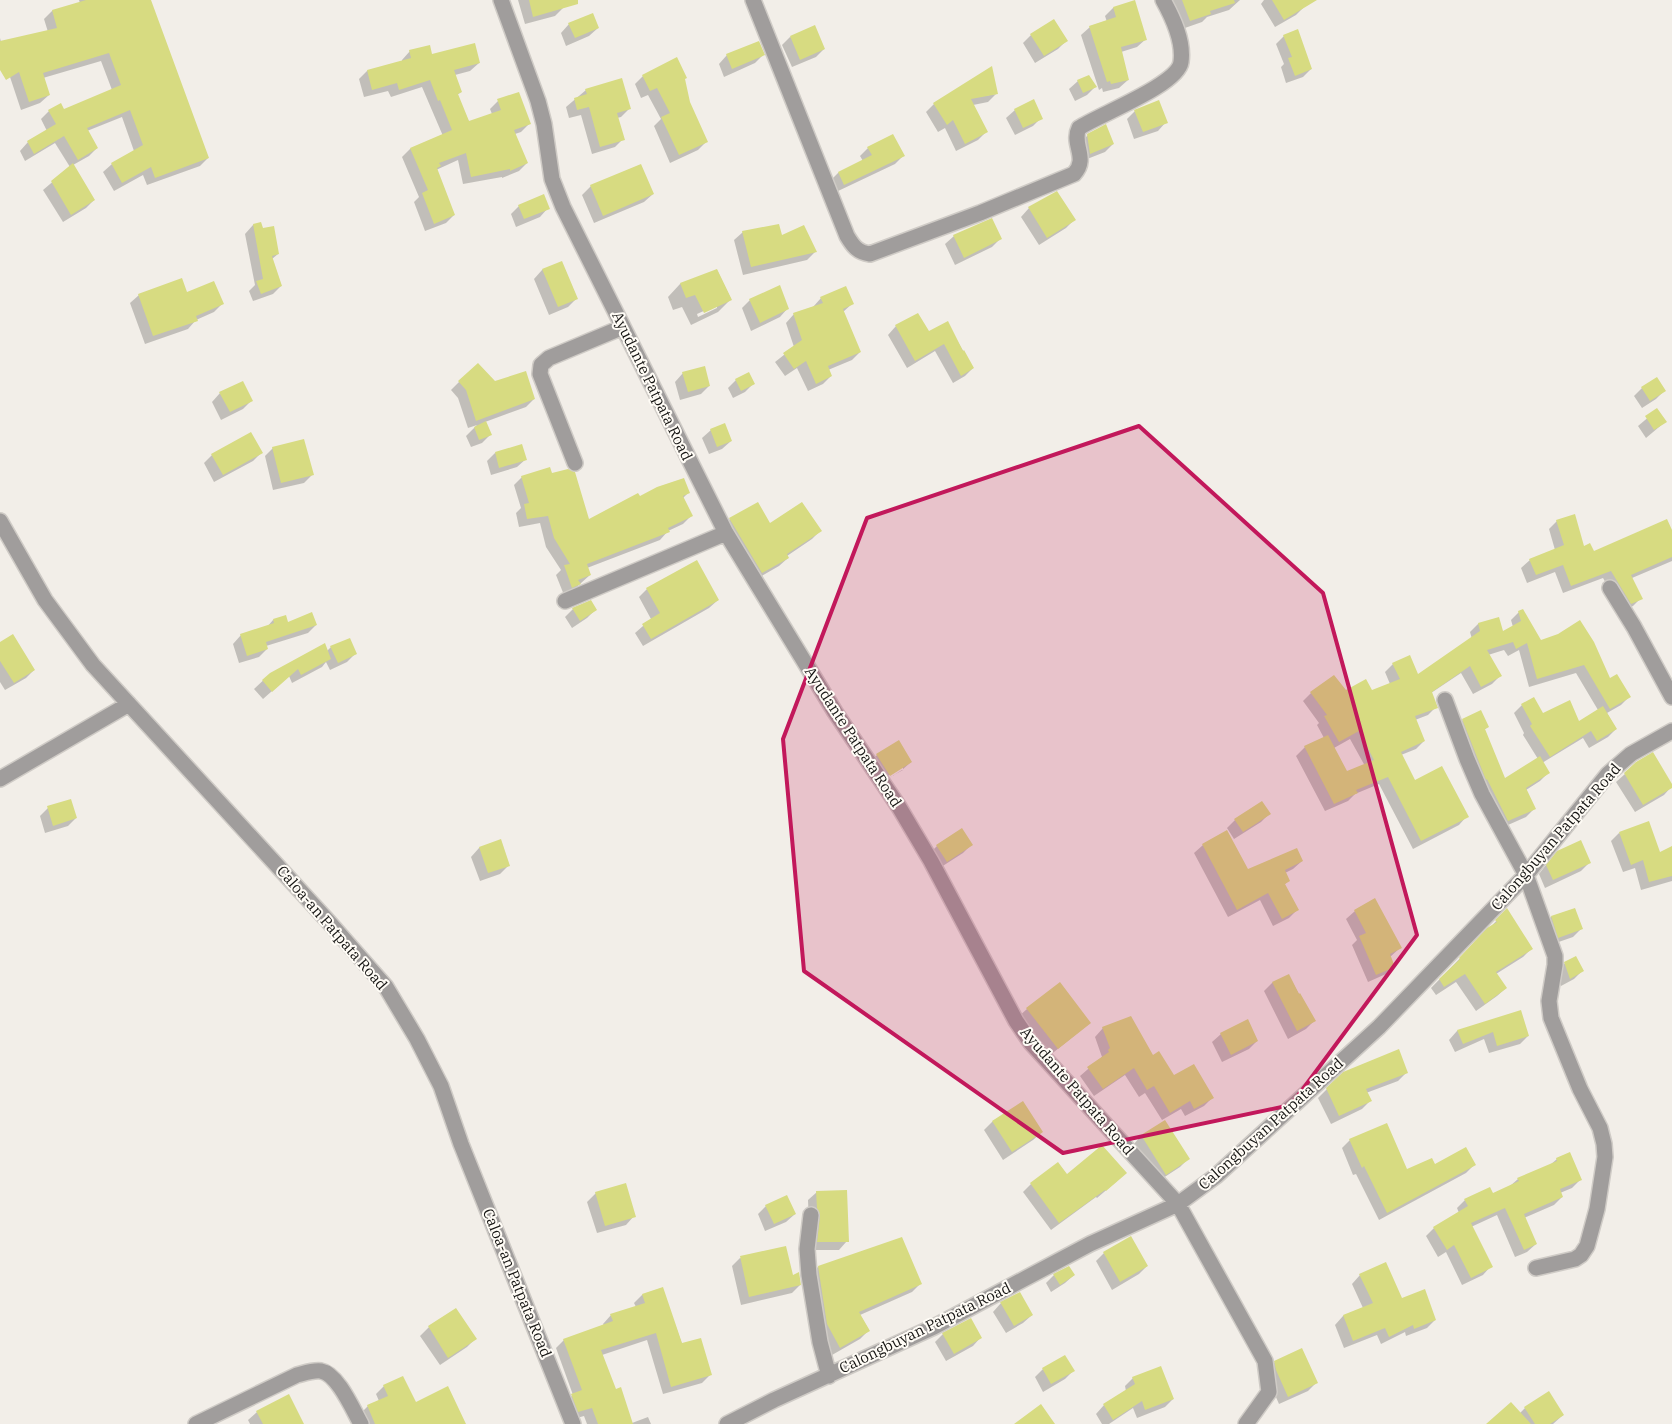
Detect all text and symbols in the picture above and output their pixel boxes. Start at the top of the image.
street label: Ayudante Patpata Road [608,308,697,464]
street label: Ayudante Patpata Road [801,663,906,811]
street label: Calongbuyan Patpata Road [1487,759,1625,914]
street label: Caloa-an Patpata Road [273,861,392,994]
street label: Ayudante Patpata Road [1017,1023,1138,1159]
street label: Calongbuyan Patpata Road [1194,1054,1347,1194]
street label: Caloa-an Patpata Road [479,1206,556,1360]
street label: Calongbuyan Patpata Road [836,1278,1014,1377]

